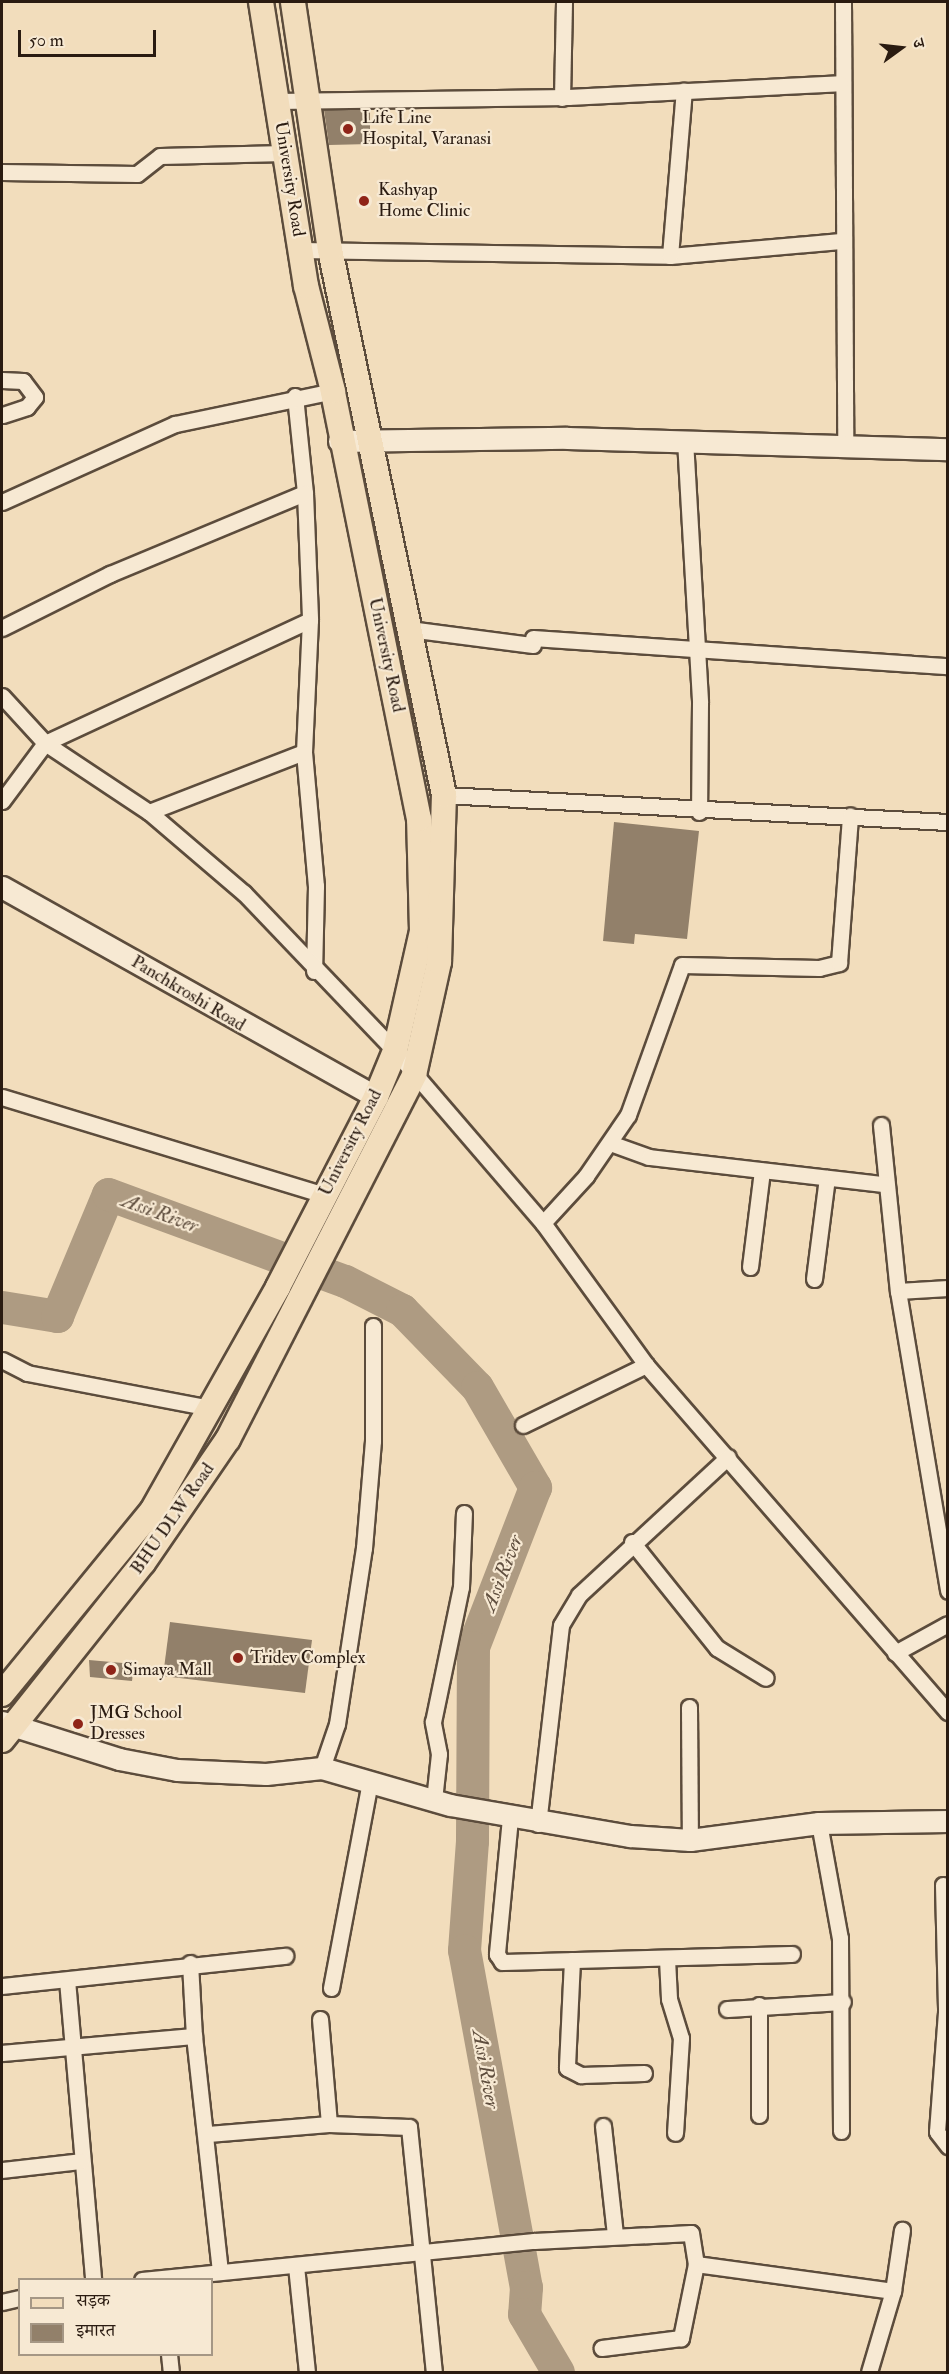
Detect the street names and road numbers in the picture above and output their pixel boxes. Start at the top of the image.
street label: University Road [269,120,309,238]
street label: University Road [363,596,409,714]
street label: Panchkroshi Road [127,951,249,1037]
street label: University Road [315,1086,387,1200]
street label: BHU DLW Road [127,1459,219,1579]

